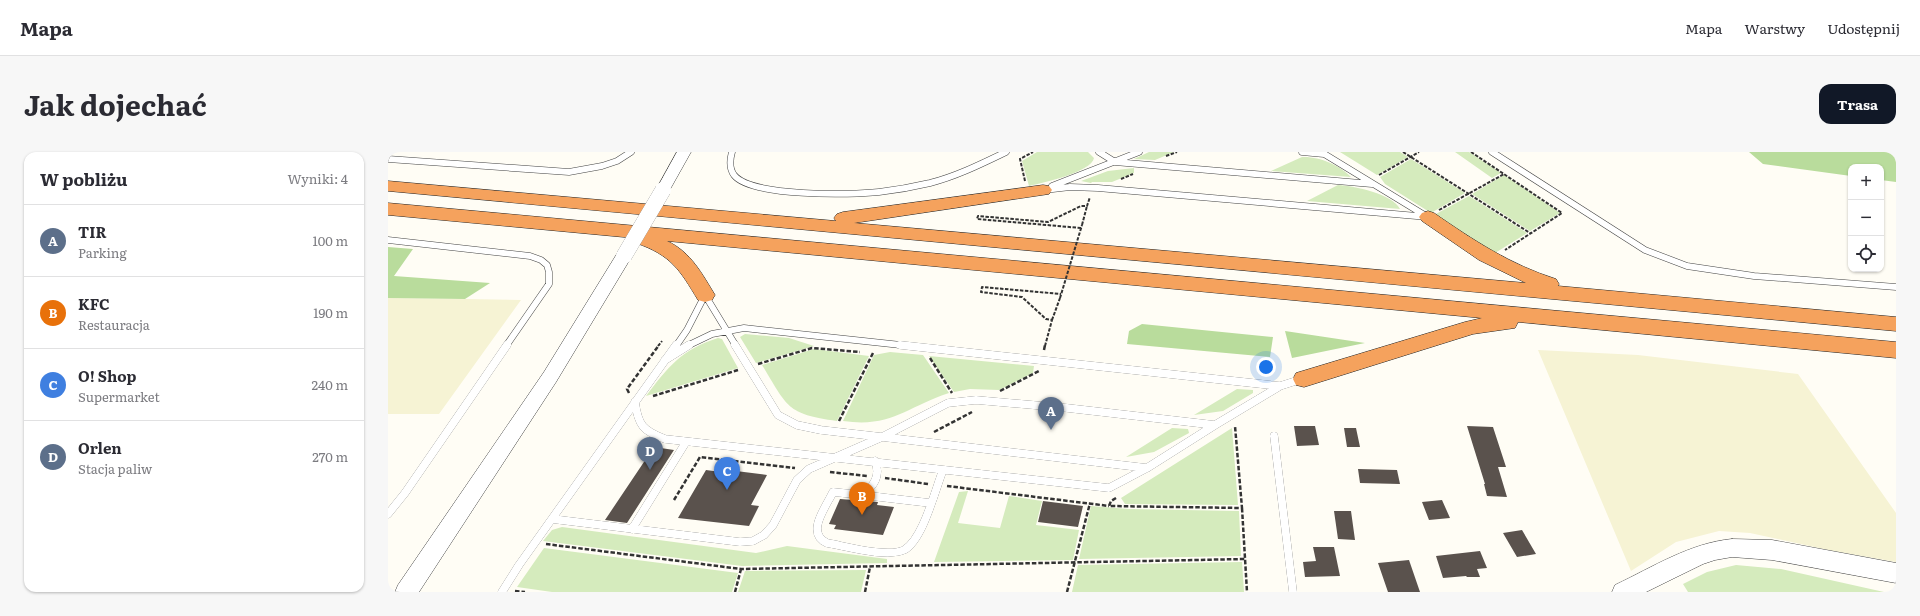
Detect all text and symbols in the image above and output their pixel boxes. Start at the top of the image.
text: Mapa [20,14,73,42]
text: Mapa [1685,18,1722,38]
text: Warstwy [1744,18,1805,38]
text: Udostępnij [1827,18,1900,38]
text: Jak dojechać [24,83,207,125]
button: Trasa [1819,84,1896,124]
map controls [1848,164,1884,272]
button: + [1848,164,1884,200]
text: W pobliżu [40,166,128,191]
text: Wyniki: 4 [288,169,348,188]
button: − [1848,200,1884,236]
text: TIR [78,220,107,243]
text: A [48,231,58,250]
text: 100 m [312,231,348,250]
button: locate [1848,236,1884,272]
text: Parking [78,243,127,262]
text: KFC [78,292,110,315]
text: B [49,303,57,322]
text: 190 m [313,303,348,322]
text: Restauracja [78,315,150,334]
your location [1256,357,1276,377]
text: O! Shop [78,364,136,387]
text: C [48,375,58,394]
text: 240 m [312,375,348,394]
text: Supermarket [78,387,160,406]
pin: A [1038,397,1064,430]
text: Orlen [78,436,122,459]
pin: D [637,437,663,470]
text: D [48,447,58,466]
text: 270 m [312,447,348,466]
pin: C [714,457,740,490]
text: Stacja paliw [78,459,152,478]
pin: B [849,482,875,515]

